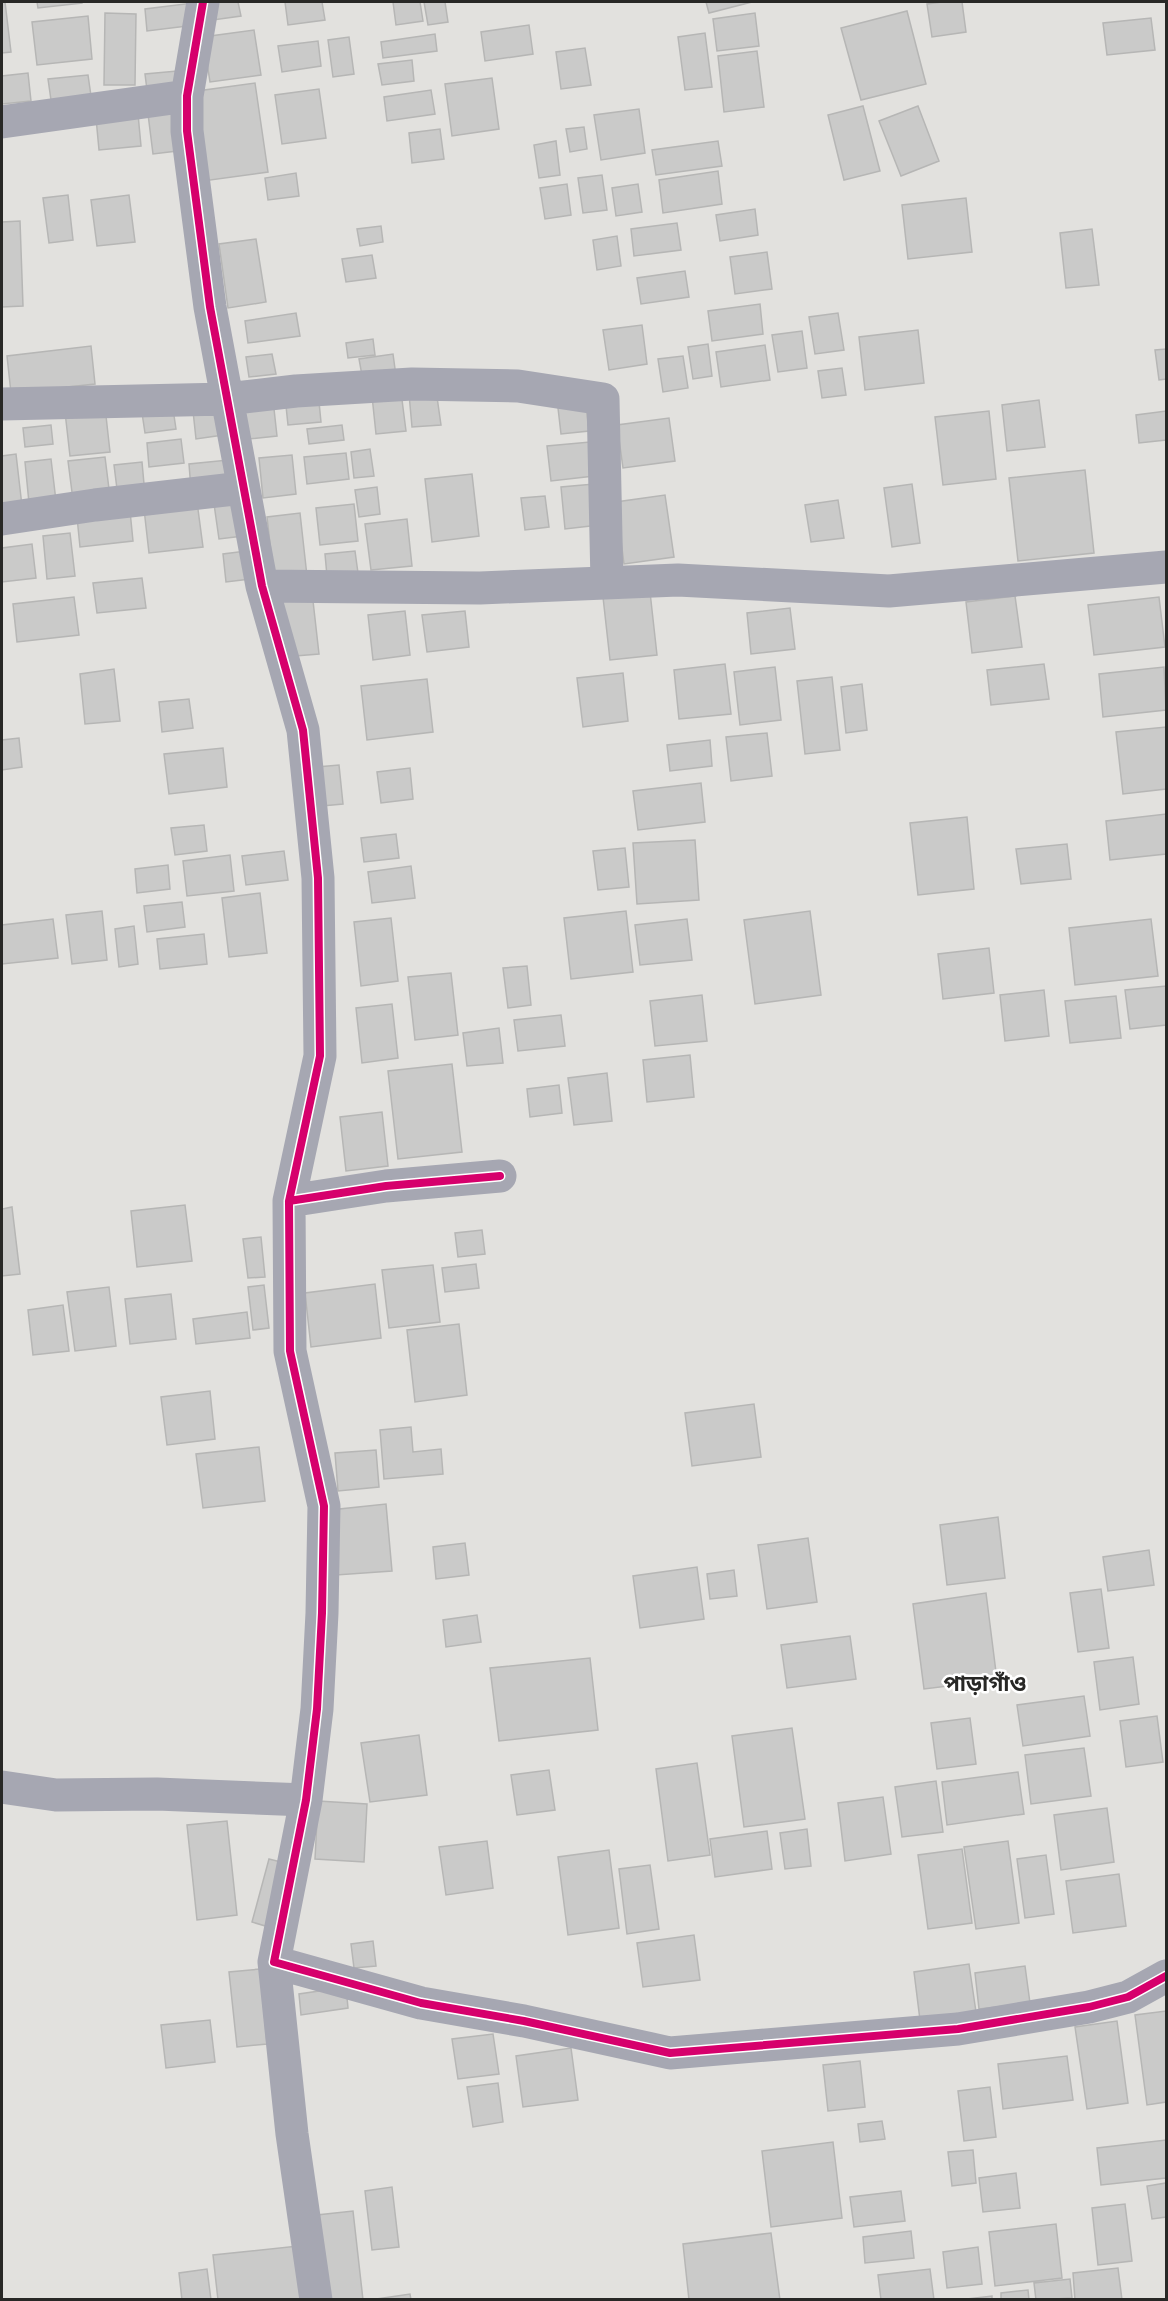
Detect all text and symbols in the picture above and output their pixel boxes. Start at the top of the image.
district label: পাড়াগাঁও [944,1668,1027,1699]

